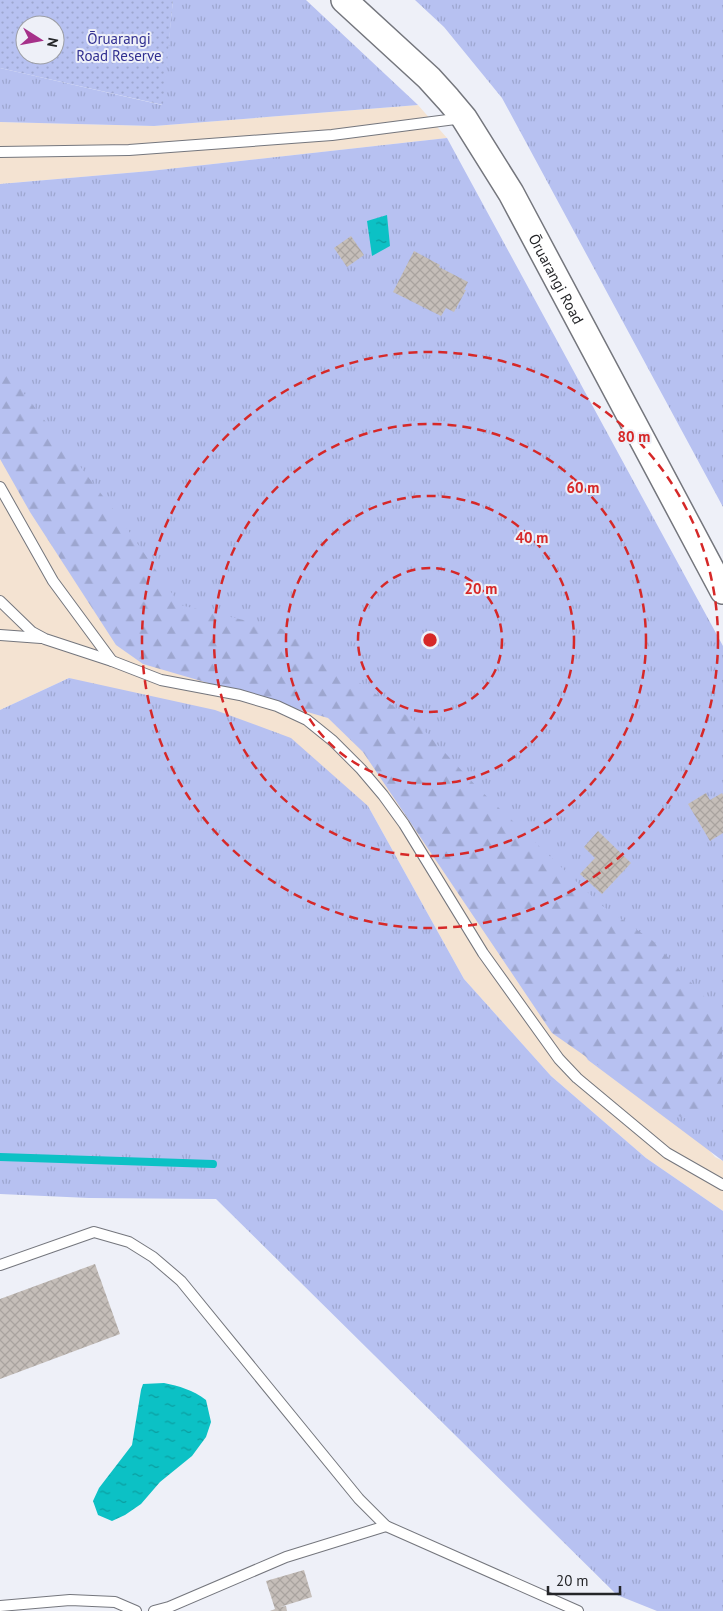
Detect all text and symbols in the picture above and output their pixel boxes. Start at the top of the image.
north arrow [15,15,65,65]
park label: Ōruarangi Road Reserve [76,29,162,65]
text: N [43,36,62,49]
street label: Ōruarangi Road [525,230,588,327]
text: 80 m [618,427,650,446]
text: 60 m [567,478,599,497]
text: 40 m [516,528,548,547]
text: 20 m [465,579,497,598]
centre of rings [421,631,439,649]
scale bar [548,1564,620,1596]
text: 20 m [556,1571,589,1590]

